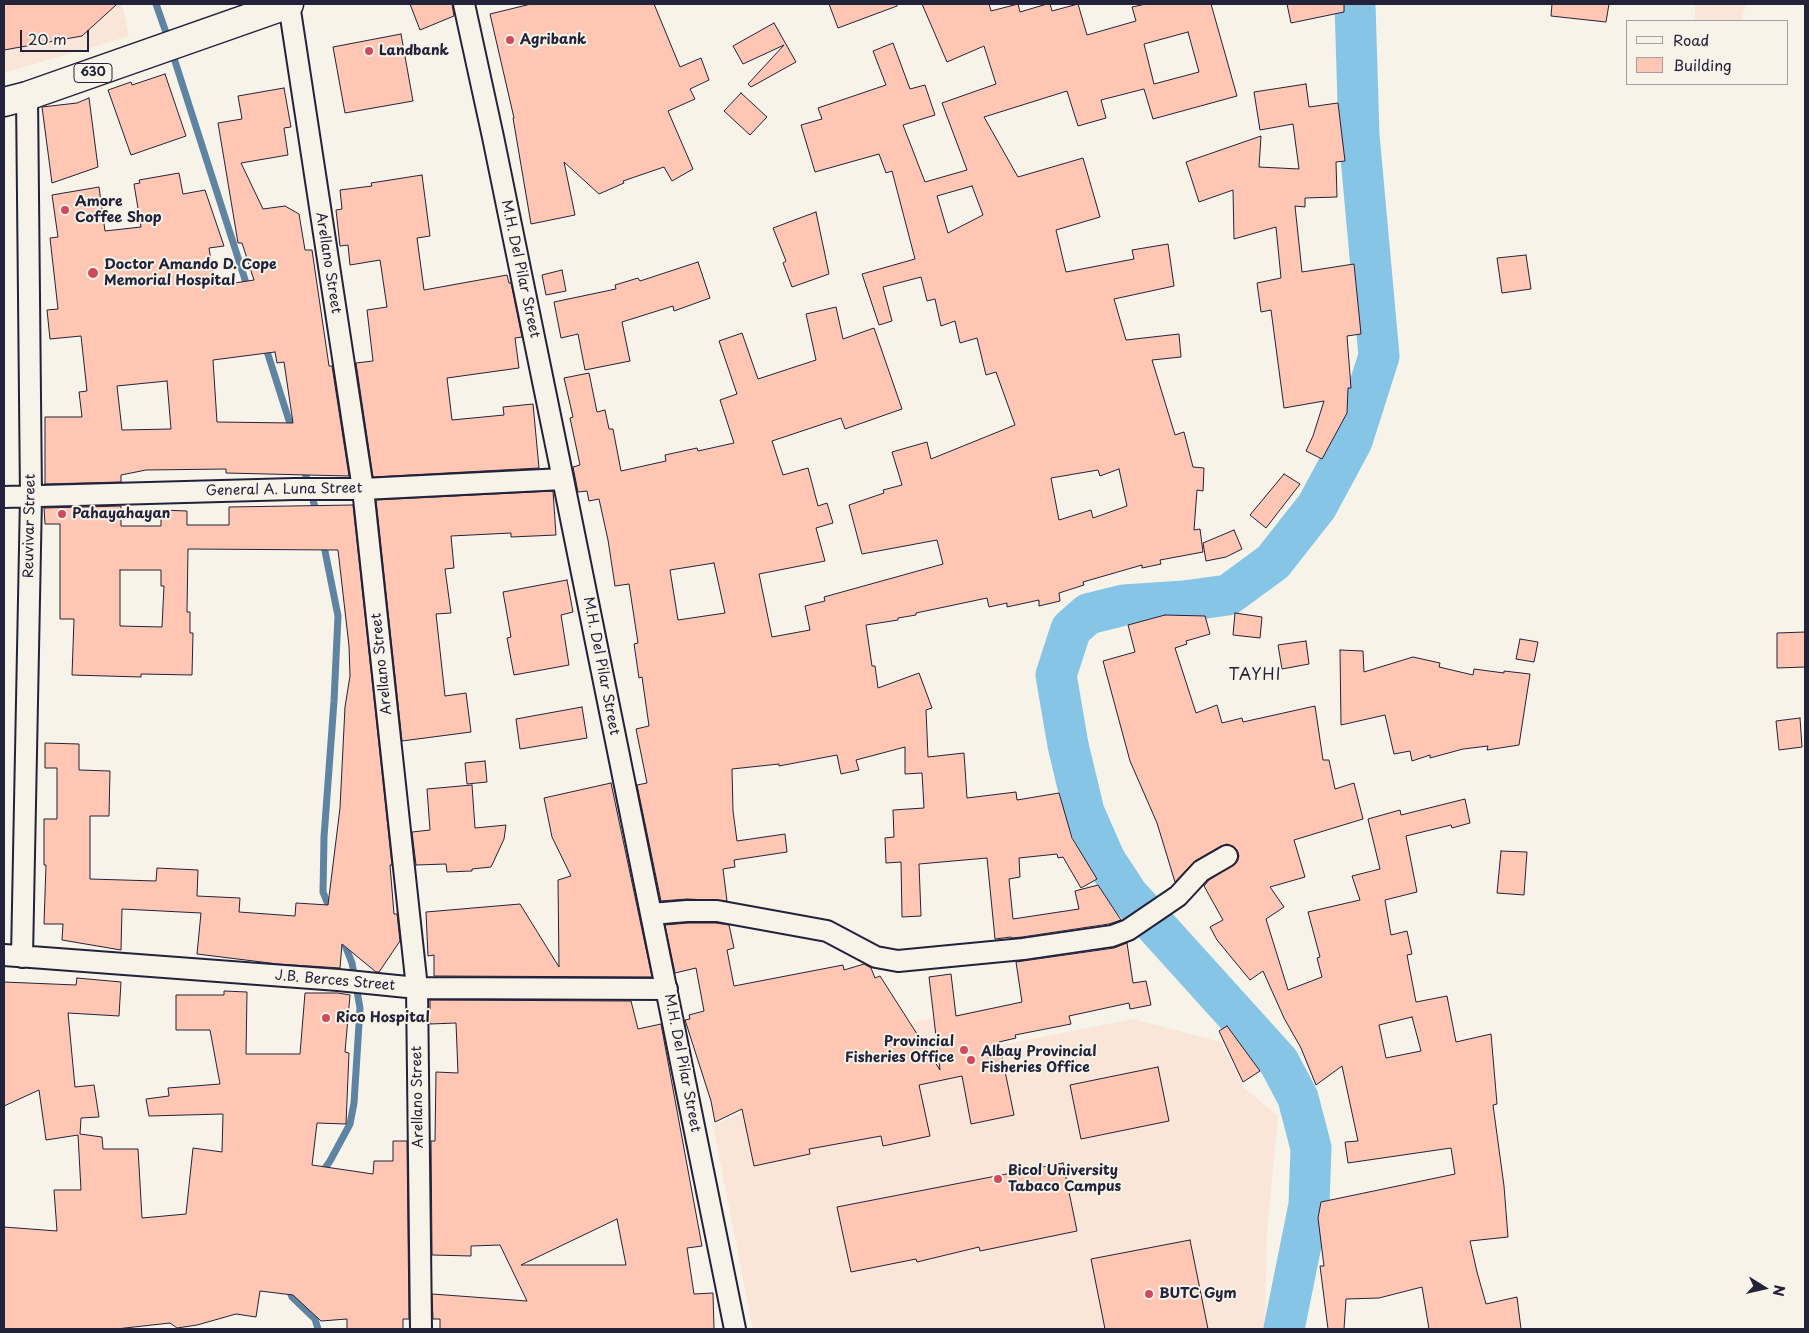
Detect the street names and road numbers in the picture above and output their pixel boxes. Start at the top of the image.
road number: 630 [74,64,112,82]
street label: M.H. Del Pilar Street [497,198,543,340]
street label: Arellano Street [312,211,344,315]
street label: Reuvivar Street [21,474,39,578]
street label: General A. Luna Street [206,480,362,500]
street label: M.H. Del Pilar Street [579,595,623,737]
street label: Arellano Street [368,612,396,716]
street label: J.B. Berces Street [274,967,396,995]
street label: M.H. Del Pilar Street [660,992,704,1134]
street label: Arellano Street [409,1046,427,1148]

